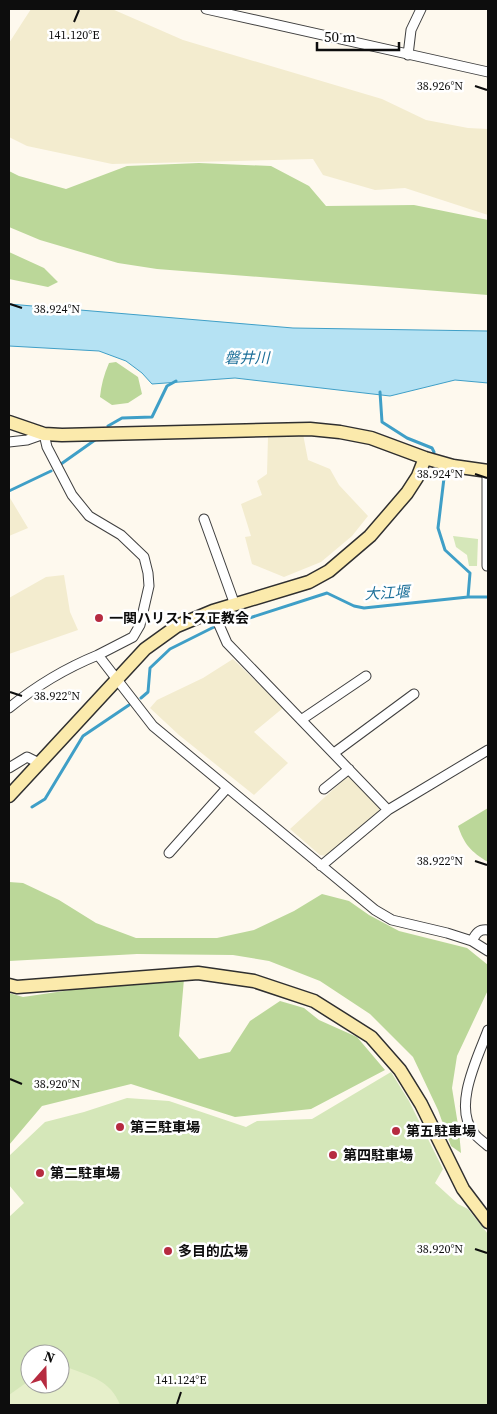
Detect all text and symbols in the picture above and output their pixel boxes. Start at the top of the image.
scale bar [317,20,400,52]
text: 50 m [324,26,356,47]
text: 141.120°E [49,27,99,43]
text: 38.926°N [417,78,463,94]
text: 38.924°N [34,301,80,317]
water label: 磐井川 [224,347,271,368]
text: 38.924°N [417,466,463,482]
water label: 大江堰 [364,581,413,604]
place label: 一関ハリストス正教会 [109,608,249,628]
marker: 一関ハリストス正教会 [93,612,105,624]
text: 38.922°N [34,688,80,704]
text: 38.922°N [417,853,463,869]
text: 38.920°N [34,1076,80,1092]
place label: 第三駐車場 [130,1117,200,1137]
marker: 第三駐車場 [114,1121,126,1133]
place label: 第五駐車場 [406,1121,476,1141]
marker: 第五駐車場 [390,1125,402,1137]
place label: 第四駐車場 [343,1145,413,1165]
marker: 第四駐車場 [327,1149,339,1161]
place label: 第二駐車場 [50,1163,120,1183]
marker: 第二駐車場 [34,1167,46,1179]
place label: 多目的広場 [178,1241,248,1261]
text: 38.920°N [417,1241,463,1257]
marker: 多目的広場 [162,1245,174,1257]
north arrow [20,1344,70,1394]
text: N [41,1346,58,1368]
text: 141.124°E [156,1372,206,1388]

